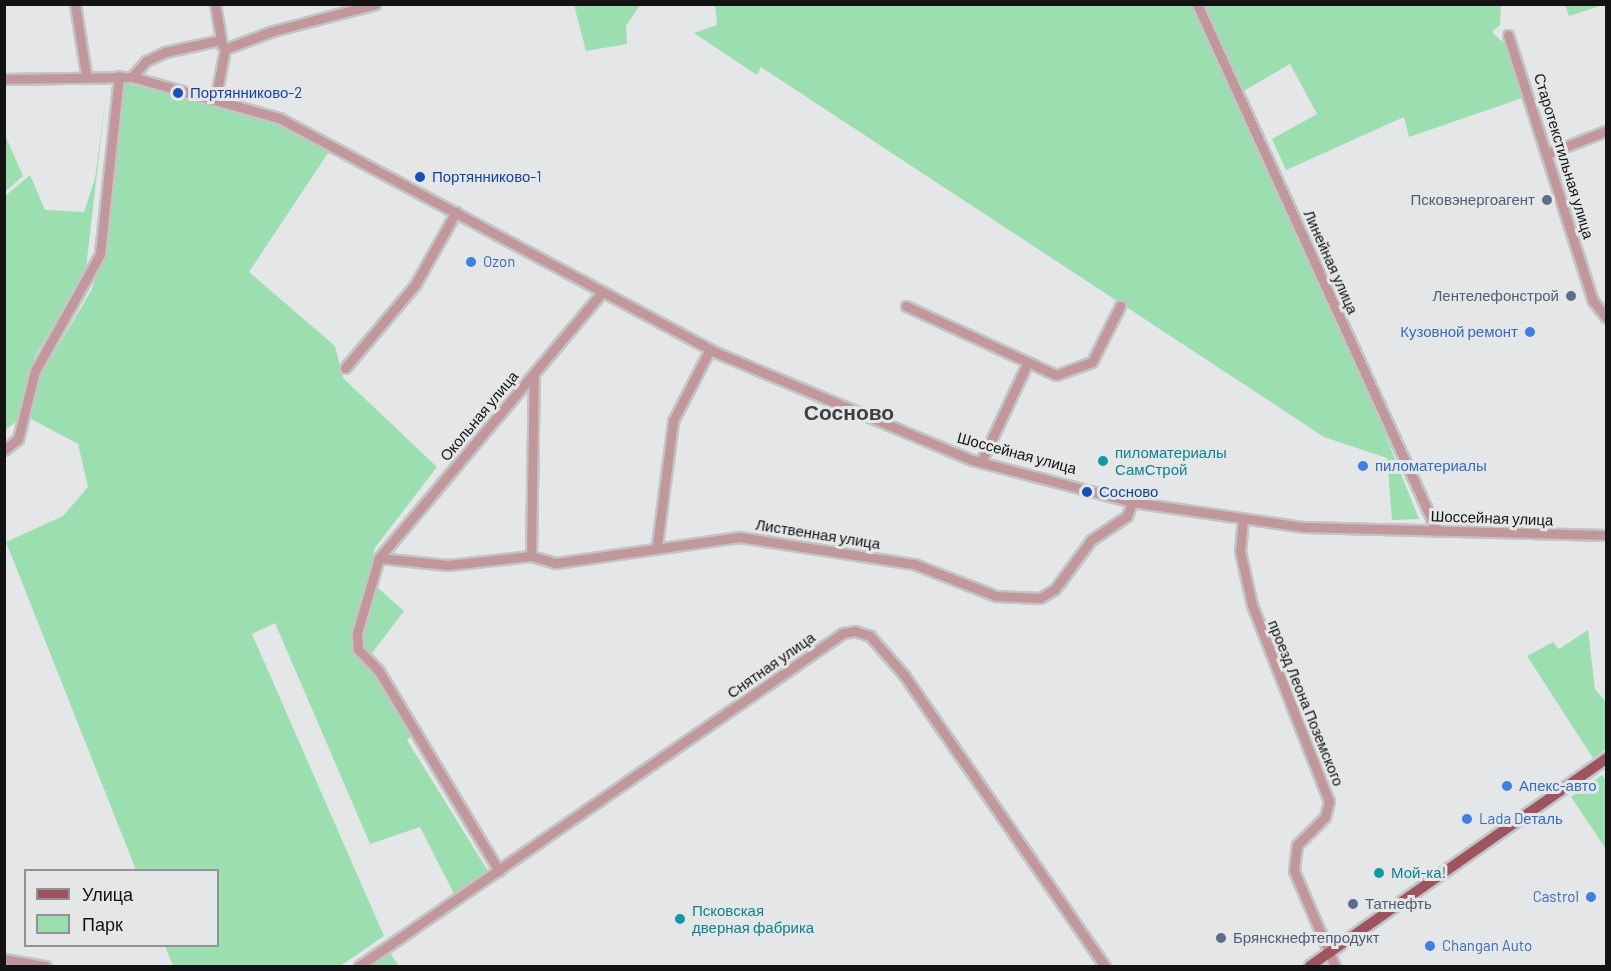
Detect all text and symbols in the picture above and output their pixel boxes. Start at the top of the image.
street label: Старотекстильная улица [1530,71,1598,241]
place label: Портянниково-2 [190,84,302,102]
marker: Портянниково-2 [171,86,185,100]
place label: Портянниково-1 [432,168,541,186]
marker: Портянниково-1 [413,170,427,184]
place label: Псковэнергоагент [1411,191,1535,209]
marker: Псковэнергоагент [1540,193,1554,207]
street label: Линейная улица [1300,207,1362,317]
place label: Ozon [483,253,515,271]
marker: Ozon [464,255,478,269]
place label: Лентелефонстрой [1432,287,1559,305]
marker: Лентелефонстрой [1564,289,1578,303]
place label: Кузовной ремонт [1400,323,1518,341]
marker: Кузовной ремонт [1523,325,1537,339]
street label: Окольная улица [436,367,522,465]
district label: Сосново [804,399,894,425]
street label: Шоссейная улица [955,428,1079,478]
place label: пиломатериалы СамСтрой [1115,443,1227,478]
marker: пиломатериалы СамСтрой [1096,454,1110,468]
place label: пиломатериалы [1375,457,1487,475]
marker: пиломатериалы [1356,459,1370,473]
place label: Сосново [1099,483,1158,501]
marker: Сосново [1080,485,1094,499]
street label: Шоссейная улица [1430,507,1554,529]
street label: Лиственная улица [754,515,882,553]
street label: проезд Леона Поземского [1264,617,1348,789]
street label: Снятная улица [724,628,818,702]
place label: Апекс-авто [1519,777,1597,795]
marker: Апекс-авто [1500,779,1514,793]
place label: Lada Dеталь [1479,810,1563,828]
marker: Lada Dеталь [1460,812,1474,826]
place label: Мой-ка! [1391,864,1446,882]
marker: Мой-ка! [1372,866,1386,880]
legend [24,869,219,947]
text: Улица [82,883,133,905]
place label: Castrol [1533,888,1579,906]
marker: Castrol [1584,890,1598,904]
place label: Татнефть [1365,895,1432,913]
marker: Татнефть [1346,897,1360,911]
place label: Псковская дверная фабрика [692,901,814,936]
marker: Псковская дверная фабрика [673,912,687,926]
text: Парк [82,913,123,935]
place label: Брянскнефтепродукт [1233,929,1379,947]
marker: Брянскнефтепродукт [1214,931,1228,945]
place label: Changan Auto [1442,937,1532,955]
marker: Changan Auto [1423,939,1437,953]

